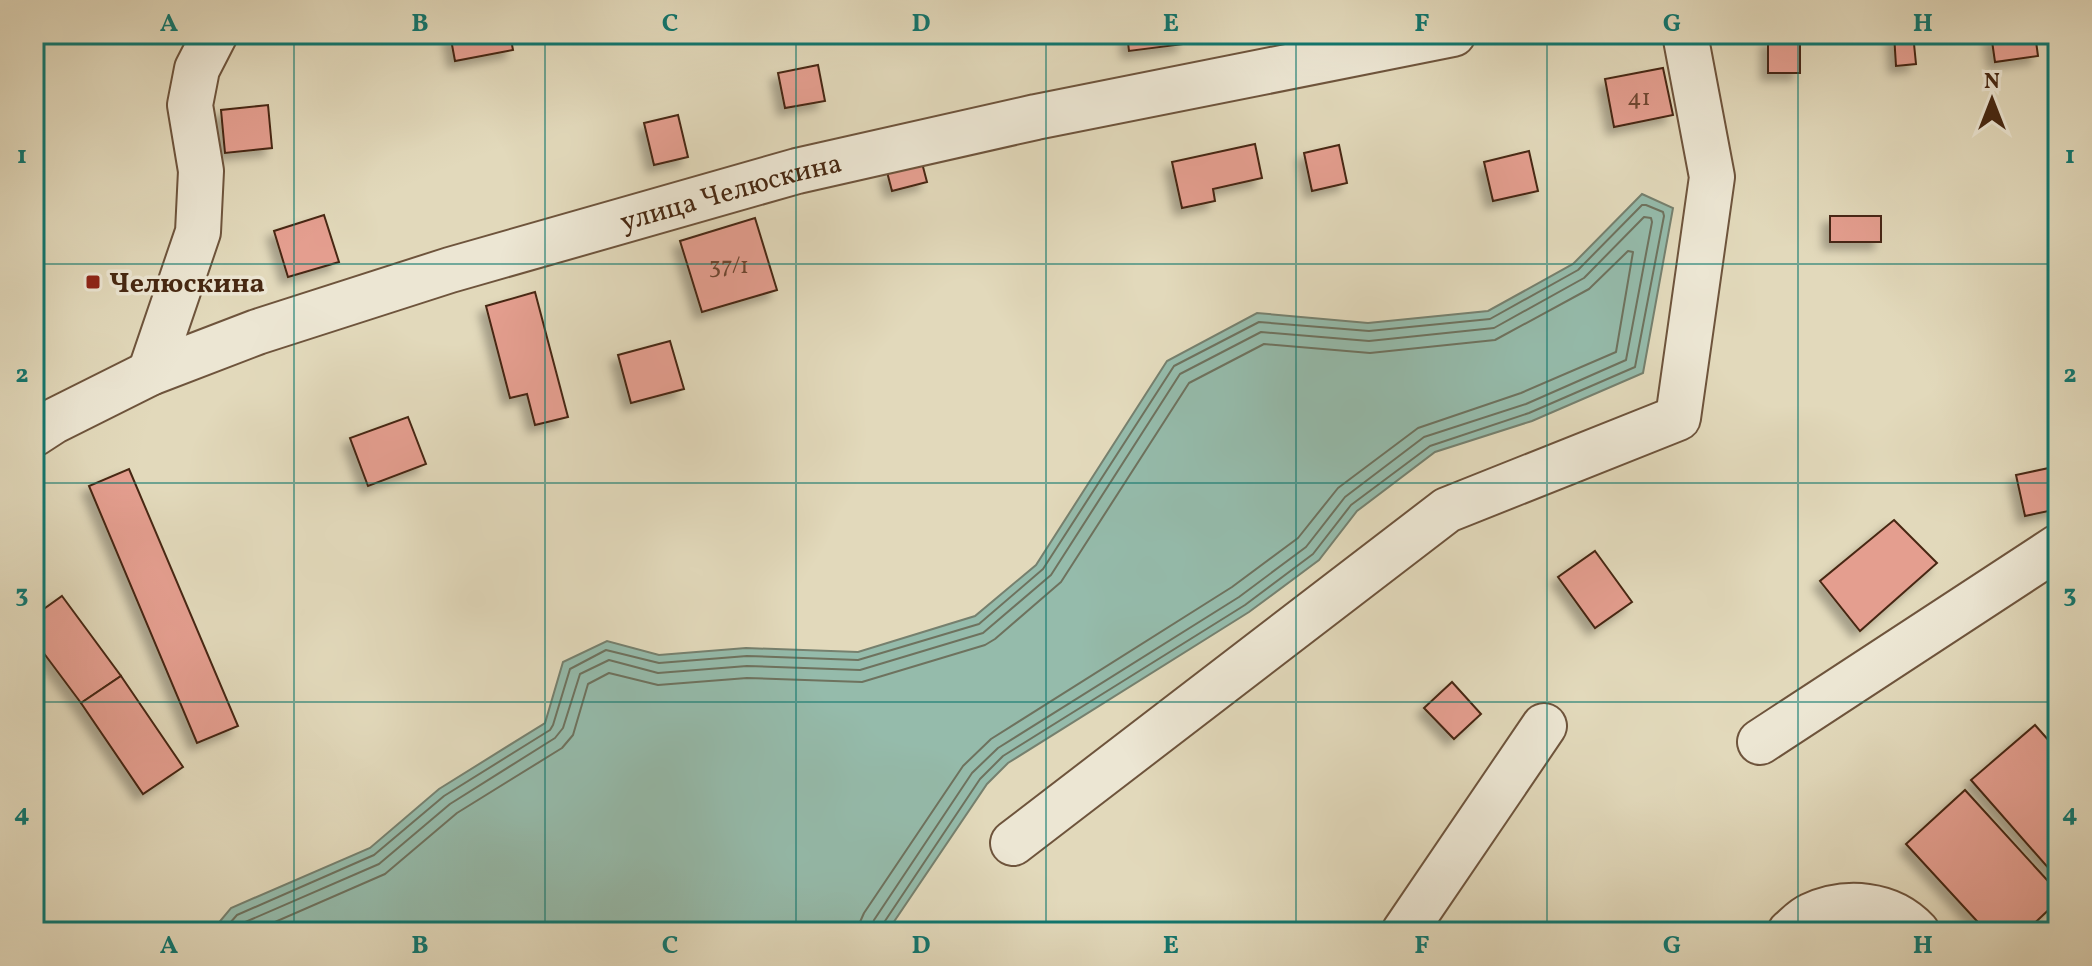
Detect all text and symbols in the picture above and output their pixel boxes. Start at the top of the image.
text: A [160,6,179,42]
text: B [411,6,429,42]
text: C [662,6,678,42]
text: D [911,6,931,42]
text: E [1163,6,1179,42]
text: F [1414,6,1430,42]
text: G [1663,6,1681,42]
text: H [1913,6,1933,42]
north arrow [1952,60,2032,140]
text: N [1984,67,2000,98]
house number: 41 [1627,82,1651,116]
text: 1 [17,138,27,174]
text: 1 [2065,138,2075,174]
street label: улица Челюскина [616,145,846,243]
house number: 37/1 [709,250,749,284]
place label: Челюскина [109,265,265,304]
marker: Челюскина [84,273,102,291]
text: 2 [15,357,29,393]
text: 2 [2063,357,2077,393]
text: 3 [15,577,29,613]
text: 3 [2063,577,2077,613]
text: 4 [14,796,30,832]
text: 4 [2062,796,2078,832]
text: A [160,928,179,964]
text: B [411,928,429,964]
text: C [662,928,678,964]
text: D [911,928,931,964]
text: E [1163,928,1179,964]
text: F [1414,928,1430,964]
text: G [1663,928,1681,964]
text: H [1913,928,1933,964]

